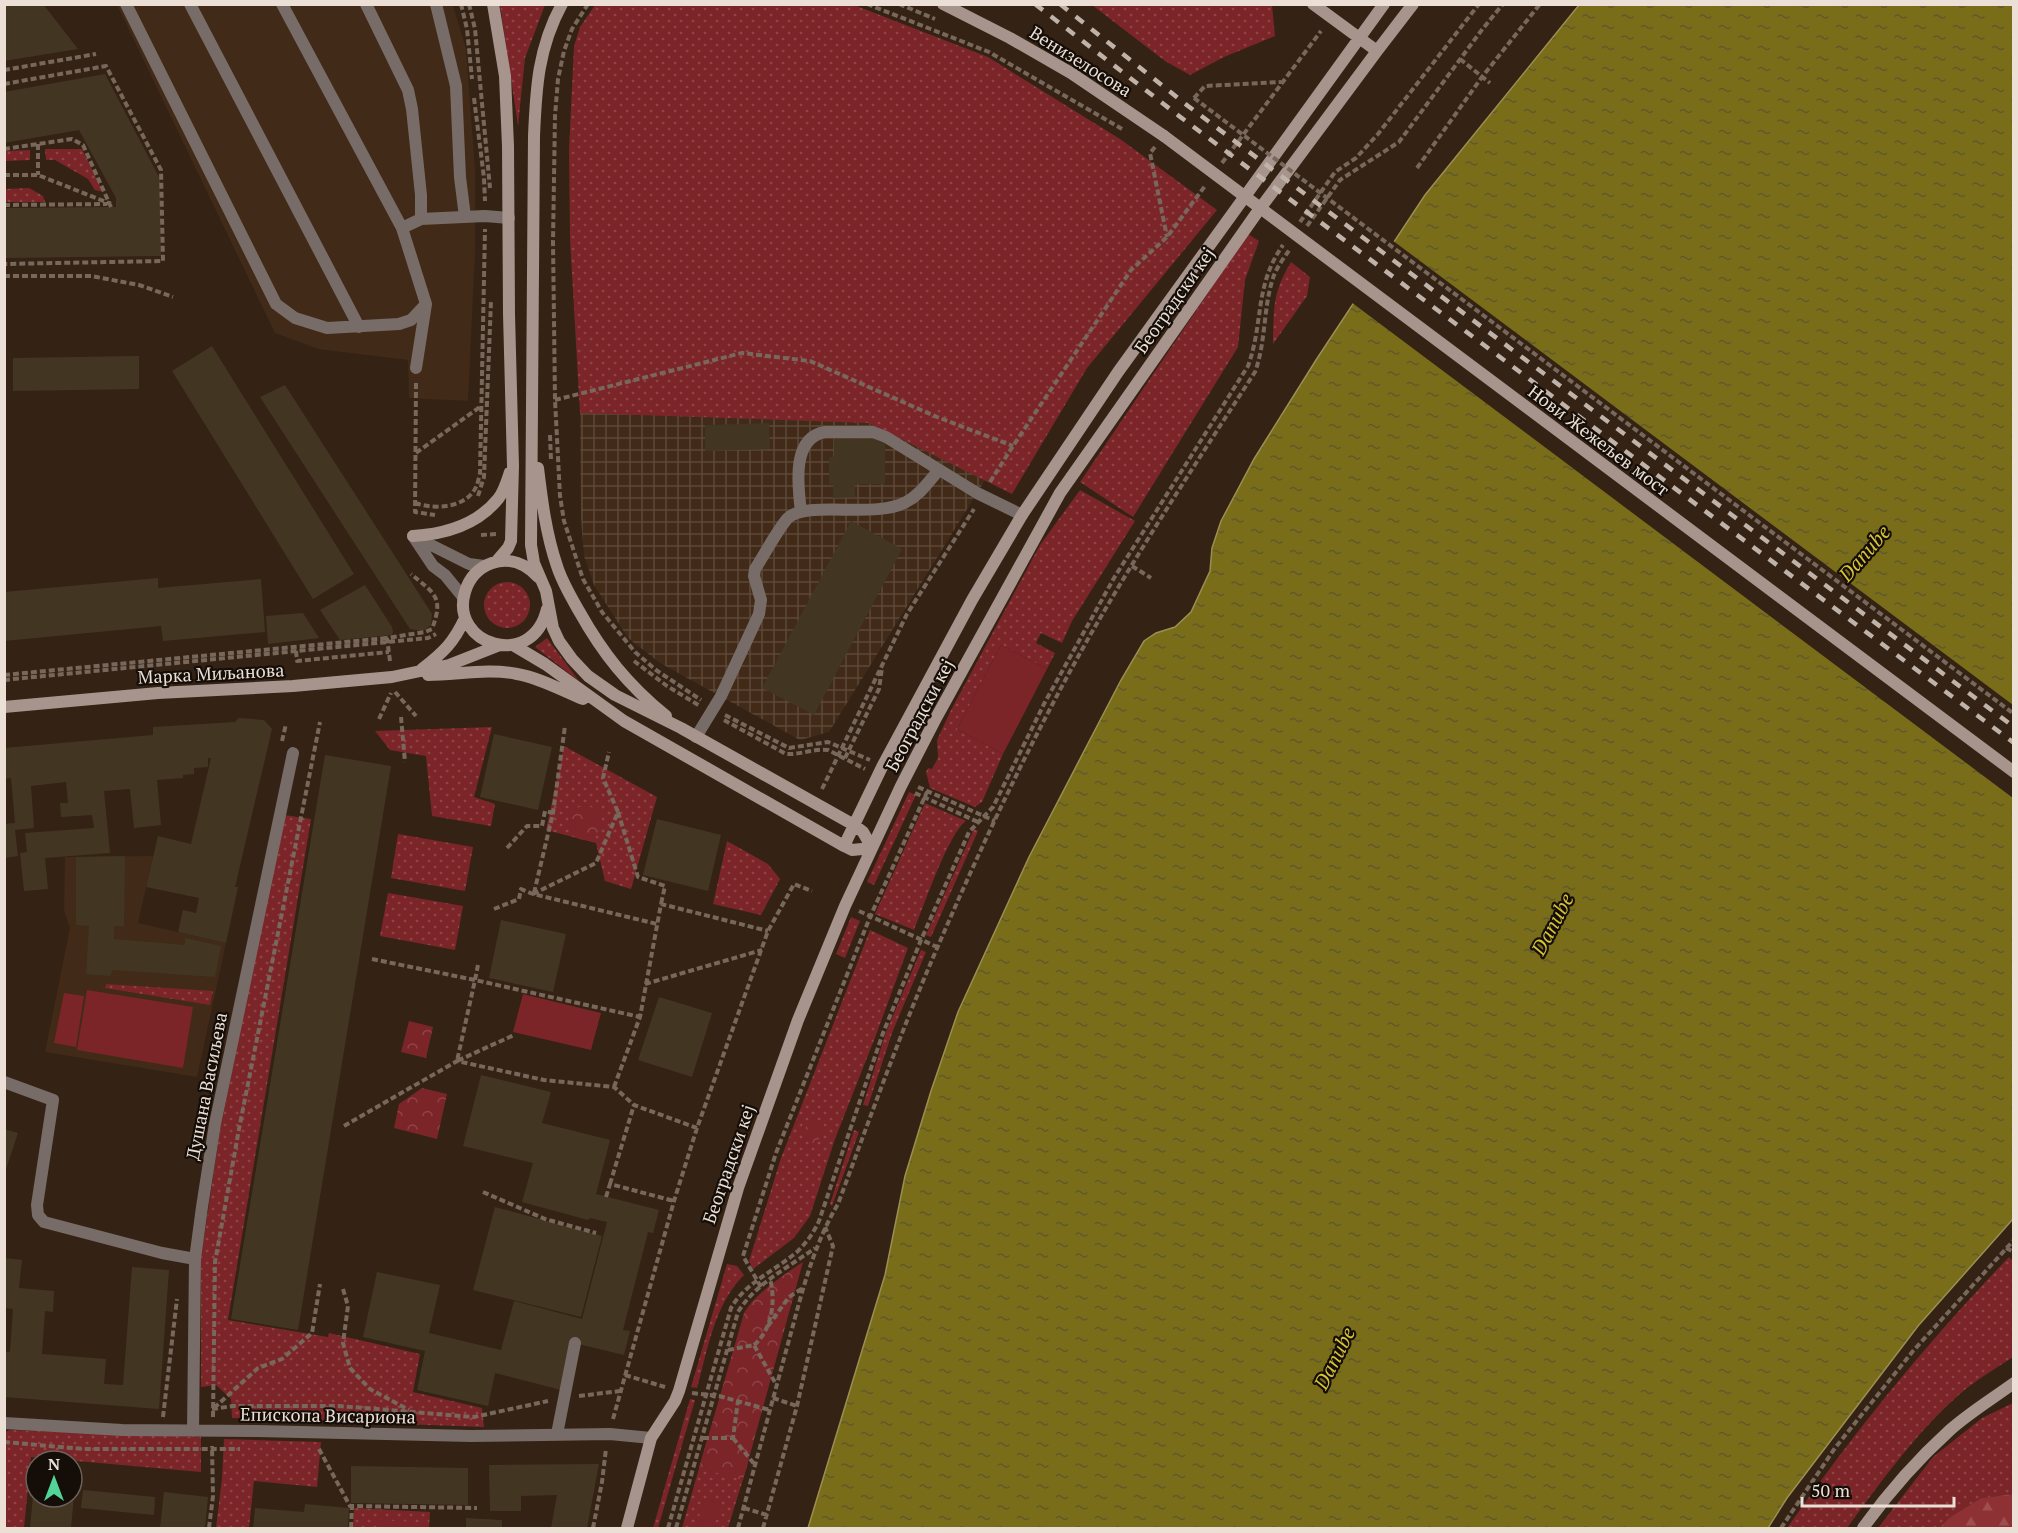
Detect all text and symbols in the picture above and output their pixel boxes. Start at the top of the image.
street label: Венизелосова [1026,20,1136,102]
street label: Београдски кеј [1128,242,1220,358]
street label: Нови Жежељев мост [1524,379,1675,501]
water label: Danube [1831,519,1896,588]
street label: Београдски кеј [879,654,959,776]
street label: Марка Миљанова [137,657,285,689]
water label: Danube [1524,888,1579,960]
street label: Душана Васиљева [180,1010,232,1162]
street label: Београдски кеј [696,1101,760,1227]
water label: Danube [1306,1322,1361,1395]
street label: Епископа Висариона [240,1401,416,1429]
north arrow [24,1449,84,1509]
text: N [48,1453,60,1475]
scale bar [1802,1470,1954,1508]
text: 50 m [1811,1478,1851,1502]

